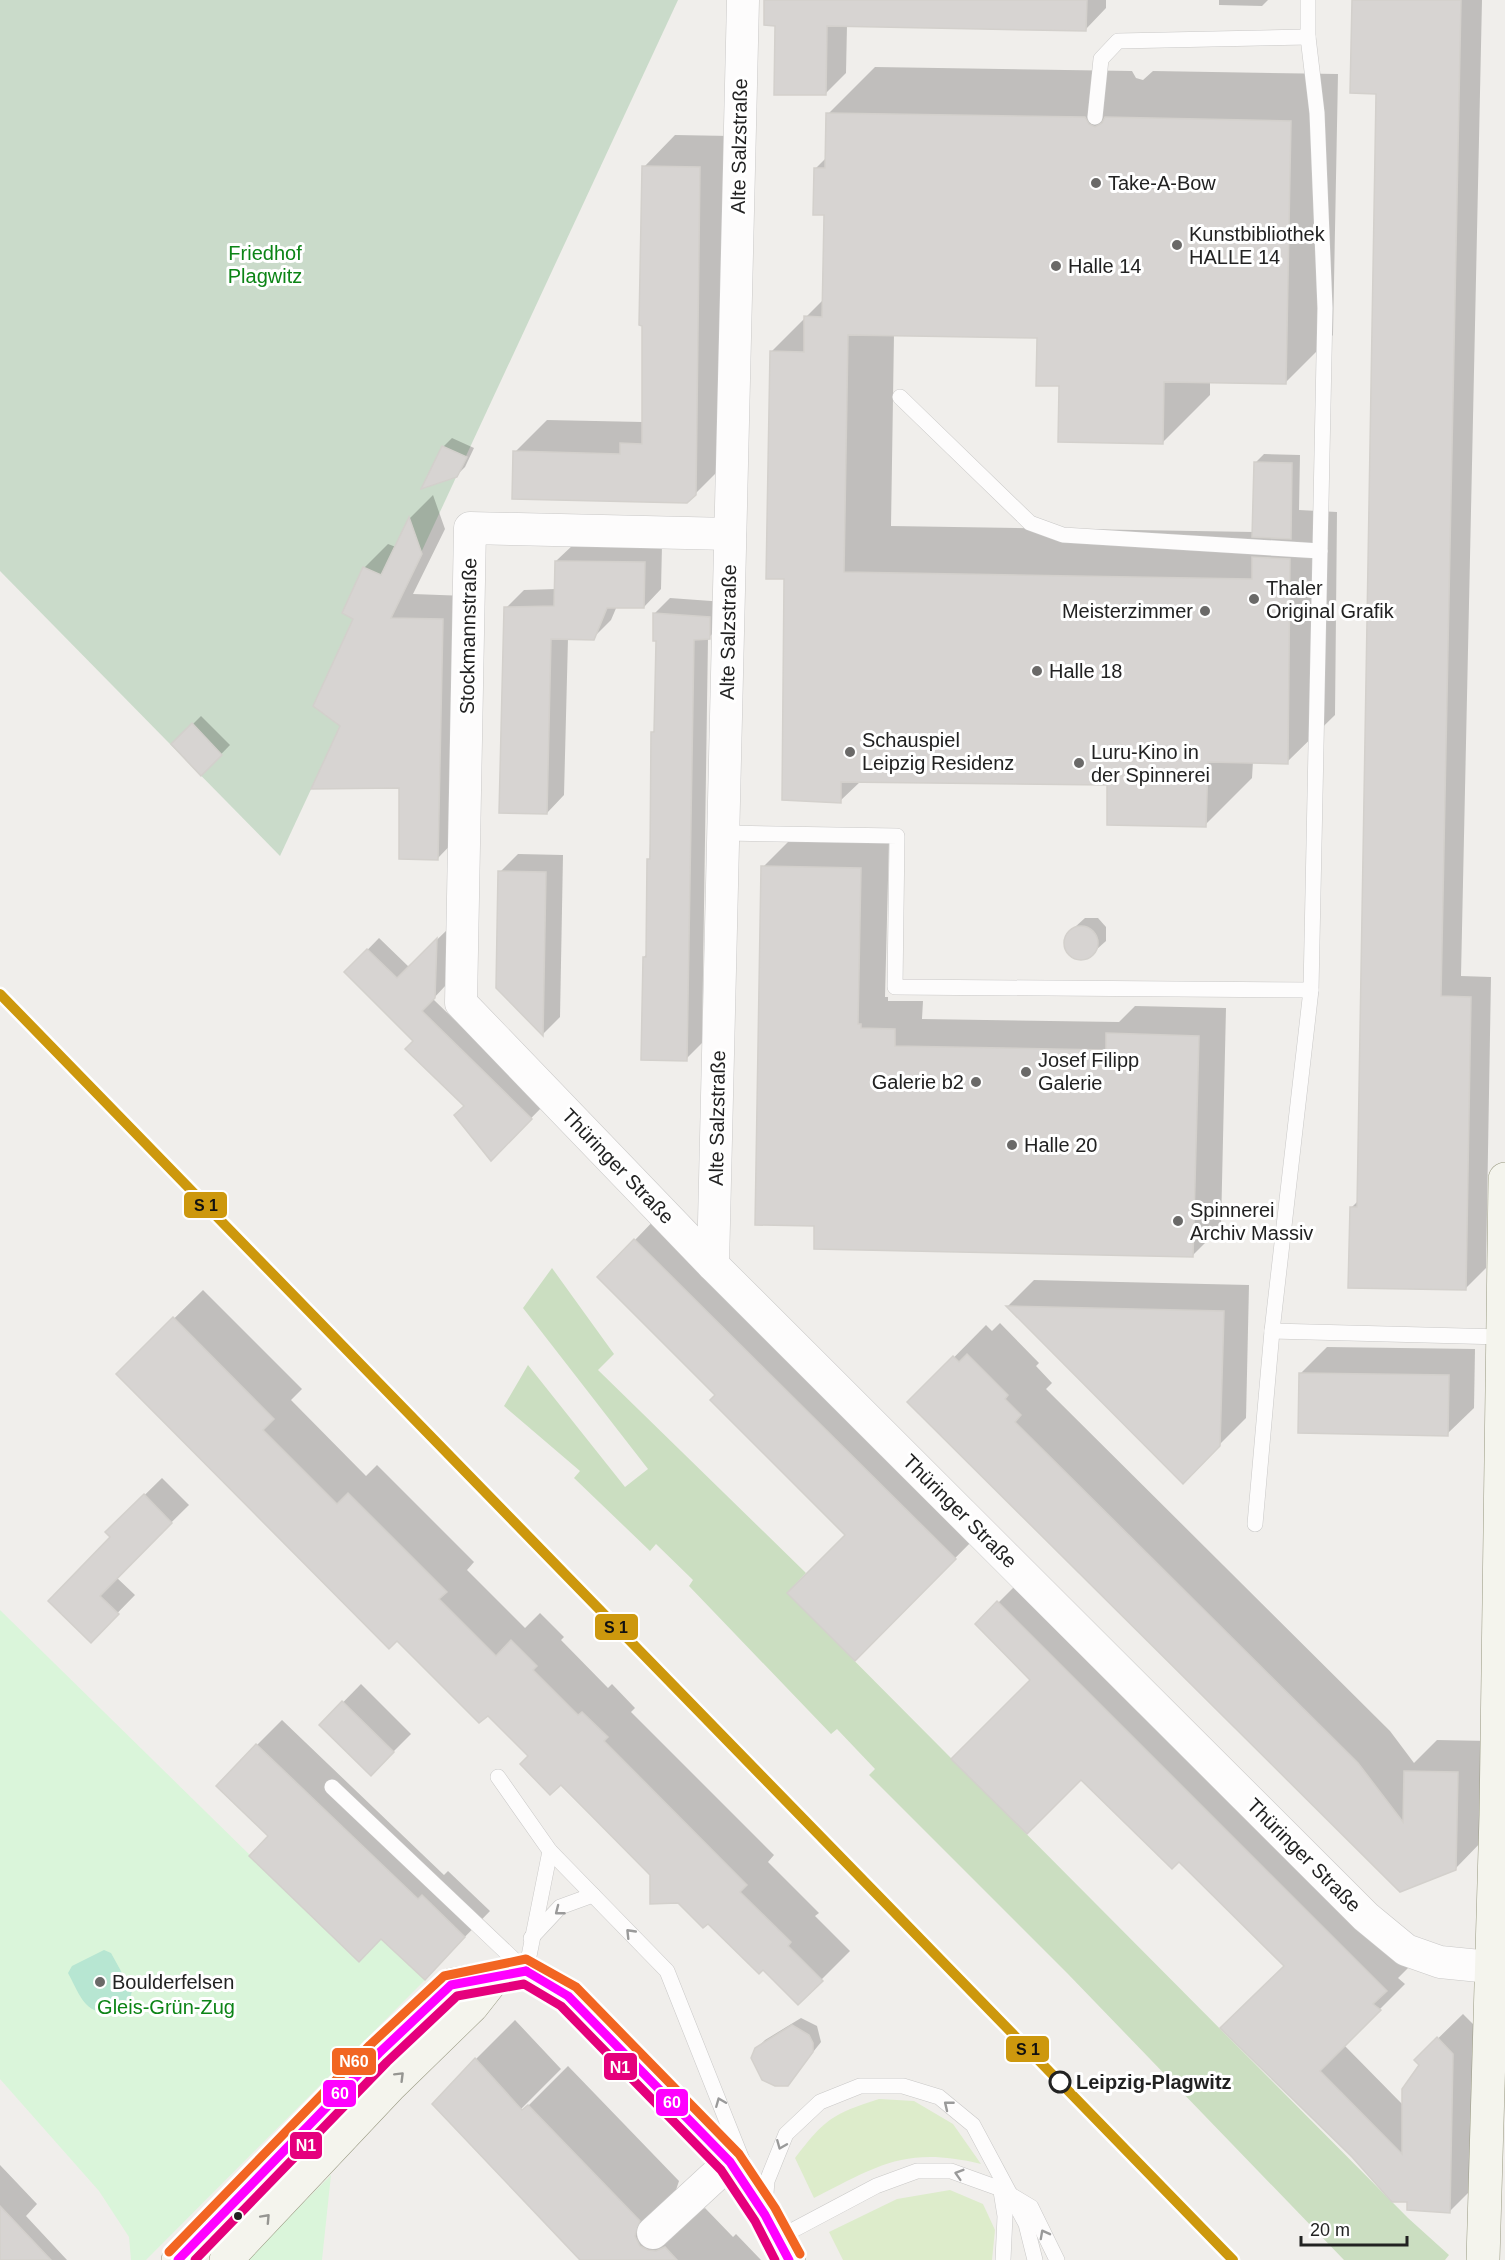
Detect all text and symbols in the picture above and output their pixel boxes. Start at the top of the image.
street label: Alte Salzstraße [727,78,751,214]
place label: Take-A-Bow [1108,172,1216,194]
marker: Take-A-Bow [1089,176,1103,190]
place label: Kunstbibliothek HALLE 14 [1189,223,1326,268]
marker: Kunstbibliothek HALLE 14 [1170,238,1184,252]
park label: Friedhof Plagwitz [228,242,302,287]
place label: Halle 14 [1068,255,1141,277]
marker: Halle 14 [1049,259,1063,273]
street label: Stockmannstraße [456,557,480,715]
street label: Alte Salzstraße [716,564,740,700]
place label: Thaler Original Grafik [1266,577,1395,622]
marker: Thaler Original Grafik [1247,592,1261,606]
place label: Meisterzimmer [1062,600,1193,622]
marker: Meisterzimmer [1198,604,1212,618]
place label: Halle 18 [1049,660,1122,682]
marker: Halle 18 [1030,664,1044,678]
place label: Schauspiel Leipzig Residenz [862,729,1014,774]
place label: Luru-Kino in der Spinnerei [1091,741,1210,786]
marker: Schauspiel Leipzig Residenz [843,745,857,759]
marker: Luru-Kino in der Spinnerei [1072,756,1086,770]
place label: Josef Filipp Galerie [1038,1049,1139,1094]
street label: Alte Salzstraße [705,1050,729,1186]
marker: Josef Filipp Galerie [1019,1065,1033,1079]
place label: Galerie b2 [872,1071,964,1093]
marker: Galerie b2 [969,1075,983,1089]
street label: Thüringer Straße [558,1104,678,1228]
place label: Halle 20 [1024,1134,1097,1156]
marker: Halle 20 [1005,1138,1019,1152]
line badge: S 1 [183,1191,228,1219]
text: S 1 [194,1197,218,1214]
place label: Spinnerei Archiv Massiv [1190,1199,1313,1244]
marker: Spinnerei Archiv Massiv [1171,1214,1185,1228]
street label: Thüringer Straße [899,1450,1021,1572]
line badge: S 1 [594,1613,639,1641]
text: S 1 [604,1619,628,1636]
street label: Thüringer Straße [1243,1794,1365,1916]
one-way arrow [554,1904,565,1915]
one-way arrow [626,1929,637,1940]
place label: Boulderfelsen [112,1971,234,1993]
marker: Boulderfelsen [93,1975,107,1989]
park label: Gleis-Grün-Zug [97,1996,235,2018]
line badge: S 1 [1005,2035,1050,2063]
text: S 1 [1016,2041,1040,2058]
line badge: N60 [331,2047,377,2076]
line badge: N1 [603,2052,638,2081]
text: N60 [339,2053,369,2070]
text: N1 [610,2059,630,2076]
marker: Leipzig-Plagwitz [1049,2071,1071,2093]
place label: Leipzig-Plagwitz [1076,2071,1232,2093]
one-way arrow [393,2073,404,2084]
line badge: 60 [322,2079,357,2108]
text: 60 [331,2085,349,2102]
line badge: 60 [655,2088,689,2117]
text: 60 [663,2094,681,2111]
one-way arrow [714,2098,727,2108]
one-way arrow [944,2101,955,2112]
line badge: N1 [289,2131,323,2160]
text: N1 [296,2137,316,2154]
one-way arrow [776,2139,788,2150]
one-way arrow [954,2169,965,2181]
scale bar [1301,2209,1408,2247]
unlabelled marker [232,2210,244,2222]
one-way arrow [259,2214,270,2224]
text: 20 m [1310,2220,1350,2240]
one-way arrow [1039,2229,1051,2240]

